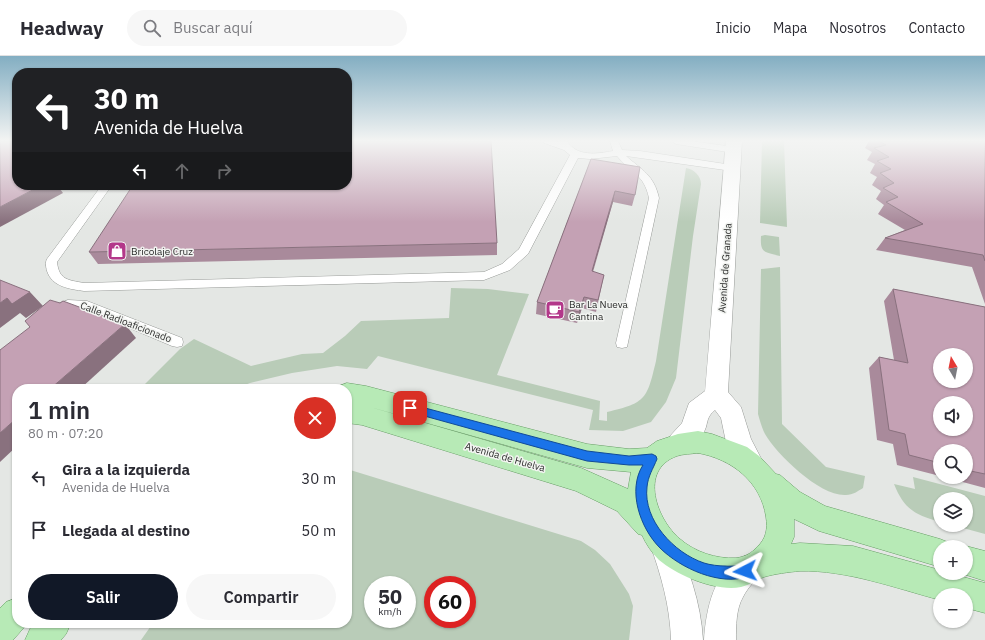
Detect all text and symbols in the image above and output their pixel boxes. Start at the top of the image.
search box [127,10,407,46]
text: Headway [20,16,103,40]
icon: search [141,17,163,39]
text: Buscar aquí [173,18,253,37]
text: Inicio [715,19,751,37]
text: Mapa [773,19,807,37]
text: Nosotros [829,19,886,37]
text: Contacto [908,19,965,37]
text: 30 m [94,80,159,117]
icon: left [28,84,80,136]
text: Avenida de Huelva [94,116,243,139]
icon: left [129,160,151,182]
icon: ahead [171,160,193,182]
icon: right [213,160,235,182]
street label: Avenida de Granada [715,222,735,313]
shop icon: Bricolaje Cruz [106,240,128,262]
place label: Bricolaje Cruz [131,245,193,258]
place label: Bar La Nueva Cantina [569,298,629,323]
street label: Calle Radioaficionado [78,299,174,346]
cafe icon: Bar La Nueva Cantina [544,299,566,321]
north arrow [933,348,973,388]
map controls [933,348,973,628]
pin [393,391,427,425]
text: 1 min [28,394,90,426]
button: sound [933,396,973,436]
button: close [294,397,336,439]
icon: arrive [399,397,421,419]
text: 80 m · 07:20 [28,425,103,442]
street label: Avenida de Huelva [463,439,547,475]
button: search [933,444,973,484]
text: Gira a la izquierda [62,460,190,479]
icon: left [28,467,50,489]
text: 30 m [301,469,336,488]
text: Avenida de Huelva [62,479,170,496]
button: layers [933,492,973,532]
icon: arrive [28,519,50,541]
text: Llegada al destino [62,521,190,540]
text: 50 m [301,521,336,540]
button: + [933,540,973,580]
position arrow [724,550,766,592]
button: Salir [28,574,178,620]
button: Compartir [186,574,336,620]
speed limit sign: 60 [424,576,476,628]
text: 50 [378,583,402,610]
button: − [933,588,973,628]
text: km/h [378,605,402,618]

